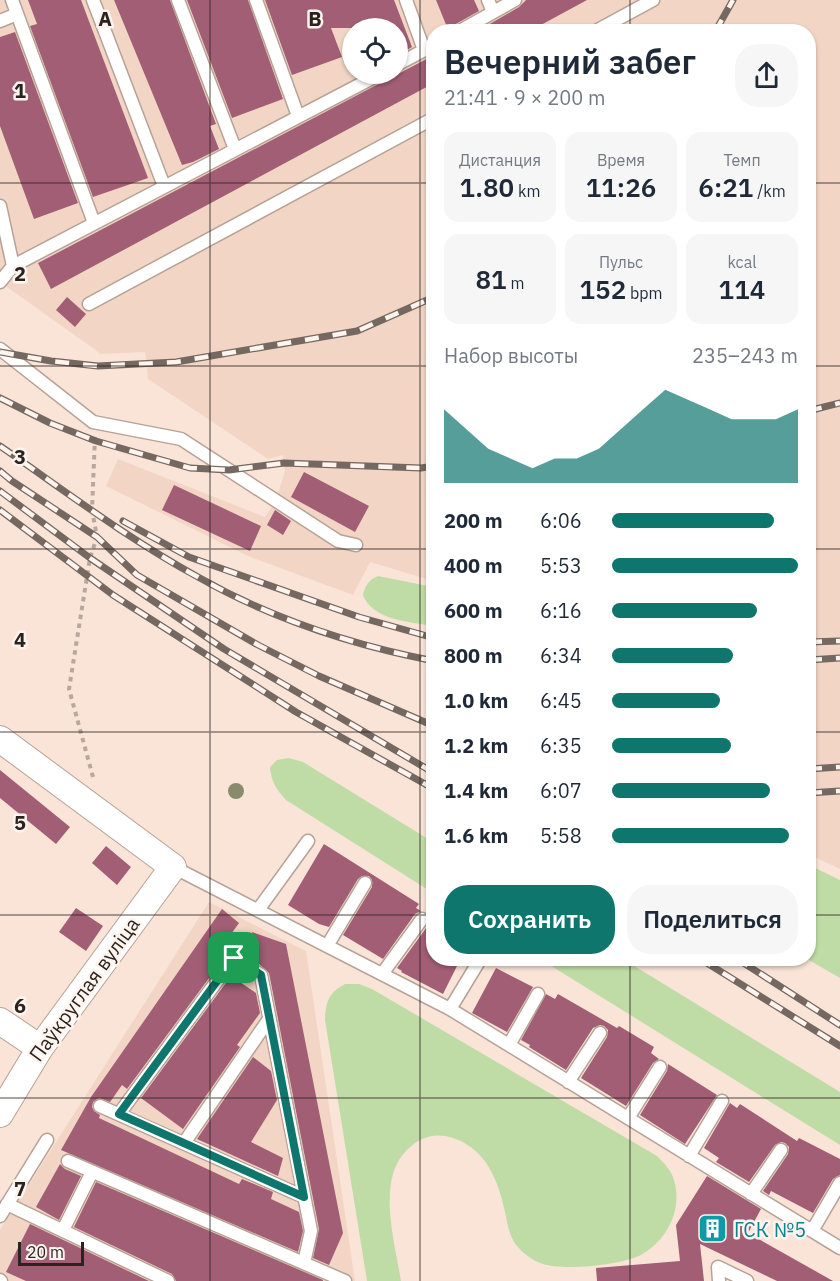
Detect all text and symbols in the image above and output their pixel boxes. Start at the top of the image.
text: A [98,5,112,32]
text: B [308,5,322,32]
map controls [342,18,408,84]
button: locate [342,18,408,84]
text: Вечерний забег [444,40,696,83]
button: share [735,44,798,107]
text: 1 [14,77,26,104]
text: 21:41 · 9 × 200 m [444,84,605,111]
text: Дистанция [459,150,541,170]
text: Время [597,150,645,170]
text: Темп [723,150,761,170]
text: 1.80 [460,170,514,204]
text: 11:26 [586,170,656,204]
text: 6:21 [698,170,753,204]
text: km [514,181,540,201]
text: /km [753,181,786,201]
text: Пульс [599,252,643,272]
text: kcal [727,252,757,272]
text: 2 [14,260,26,287]
text: 81 [476,262,507,296]
text: 152 [579,272,626,306]
text: 114 [719,272,765,306]
text: m [507,273,524,293]
text: bpm [626,283,663,303]
text: Набор высоты [444,342,578,369]
text: 235–243 m [692,342,798,369]
text: 3 [14,443,26,470]
text: 200 m [444,507,503,534]
text: 6:06 [540,507,582,534]
text: 400 m [444,552,503,579]
text: 5:53 [540,552,582,579]
text: 600 m [444,597,503,624]
text: 6:16 [540,597,582,624]
text: 4 [14,626,26,653]
text: 800 m [444,642,503,669]
text: 6:34 [540,642,582,669]
text: 1.0 km [444,687,508,714]
text: 6:45 [540,687,582,714]
text: 1.2 km [444,732,508,759]
text: 6:35 [540,732,582,759]
text: 1.4 km [444,777,508,804]
text: 6:07 [540,777,582,804]
text: 5 [14,809,26,836]
text: 1.6 km [444,822,508,849]
text: 5:58 [540,822,582,849]
button: Сохранить [444,885,615,954]
button: Поделиться [627,885,798,954]
street label: Паўкруглая вуліца [23,911,146,1067]
pin [208,932,259,983]
icon: arrive [217,941,250,974]
text: 6 [14,992,26,1019]
text: 7 [14,1175,26,1202]
building icon: ГСК №5 [697,1213,729,1245]
place label: ГСК №5 [734,1216,806,1243]
scale bar [18,1239,84,1266]
text: 20 m [27,1242,64,1262]

